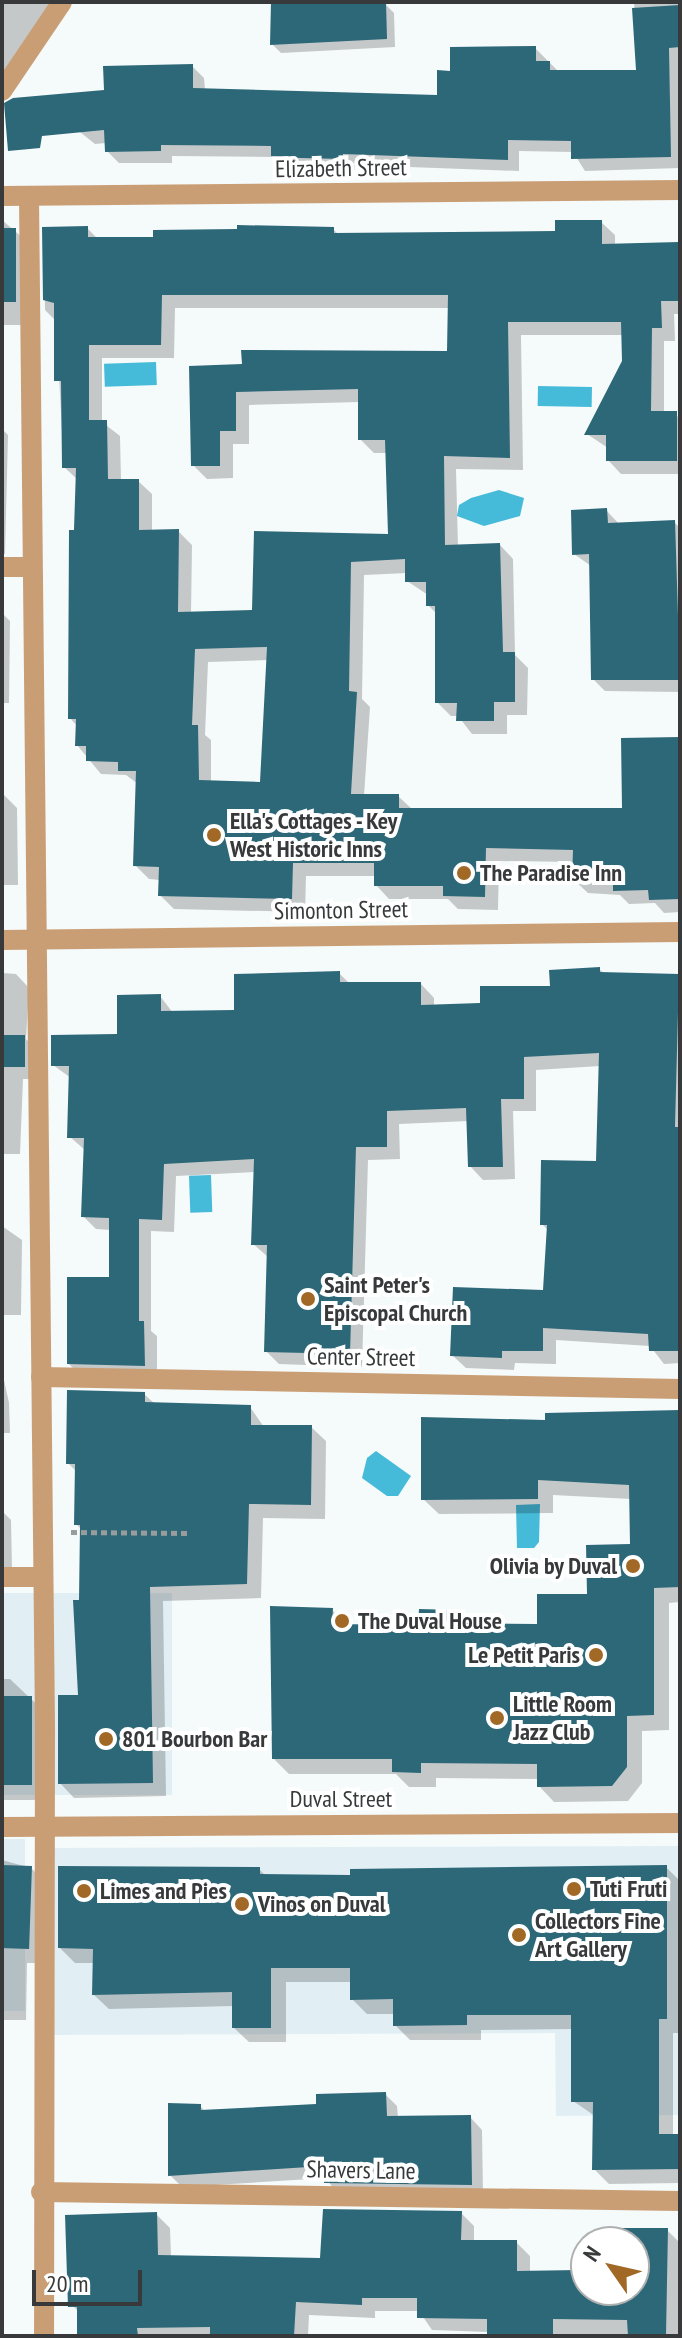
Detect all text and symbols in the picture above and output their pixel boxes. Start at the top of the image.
street label: Elizabeth Street [275,152,407,184]
place label: Ella's Cottages - Key West Historic Inns [230,807,400,863]
marker: Ella's Cottages - Key West Historic Inns [205,826,223,844]
place label: The Paradise Inn [480,859,622,887]
marker: The Paradise Inn [455,864,473,882]
street label: Simonton Street [274,894,408,926]
place label: Saint Peter's Episcopal Church [324,1271,468,1327]
marker: Saint Peter's Episcopal Church [299,1290,317,1308]
street label: Center Street [307,1342,415,1372]
place label: Olivia by Duval [489,1552,617,1580]
marker: Olivia by Duval [624,1557,642,1575]
place label: The Duval House [358,1607,502,1635]
marker: The Duval House [333,1612,351,1630]
place label: Le Petit Paris [468,1641,580,1669]
marker: Le Petit Paris [587,1646,605,1664]
place label: Little Room Jazz Club [513,1690,612,1746]
marker: Little Room Jazz Club [488,1709,506,1727]
place label: 801 Bourbon Bar [122,1725,267,1753]
marker: 801 Bourbon Bar [97,1730,115,1748]
street label: Duval Street [290,1785,392,1813]
place label: Tuti Fruti [590,1875,667,1903]
place label: Limes and Pies [100,1877,227,1905]
marker: Tuti Fruti [565,1880,583,1898]
marker: Limes and Pies [75,1882,93,1900]
place label: Vinos on Duval [258,1890,385,1918]
marker: Vinos on Duval [233,1895,251,1913]
place label: Collectors Fine Art Gallery [535,1907,661,1963]
marker: Collectors Fine Art Gallery [510,1926,528,1944]
street label: Shavers Lane [306,2155,416,2185]
north arrow [570,2226,650,2306]
text: N [577,2241,607,2266]
scale bar [36,2254,146,2304]
text: 20 m [46,2268,88,2299]

